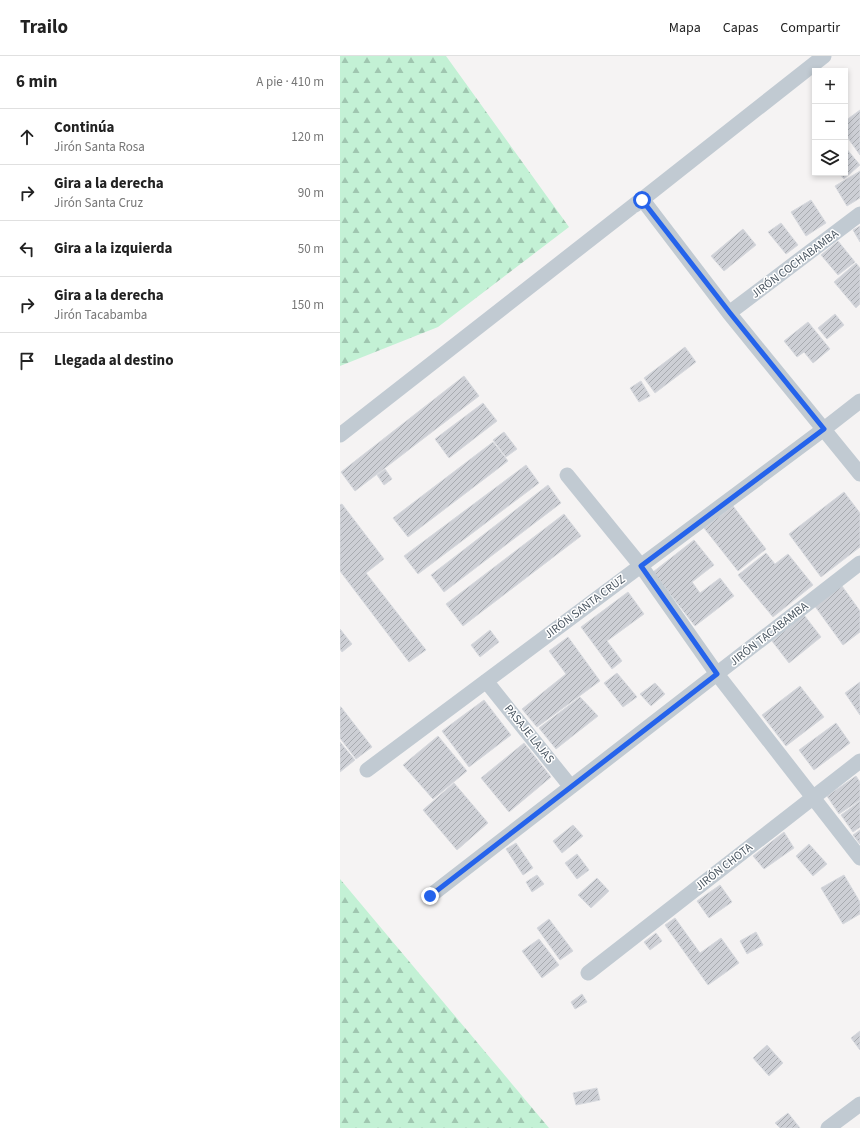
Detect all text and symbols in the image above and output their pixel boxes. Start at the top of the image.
text: Trailo [20,14,68,41]
text: Mapa [669,18,701,38]
text: Capas [723,18,758,38]
text: Compartir [780,18,840,38]
map controls [812,68,848,176]
button: + [812,68,848,104]
text: 6 min [16,70,57,94]
text: A pie · 410 m [256,73,324,91]
button: − [812,104,848,140]
text: Continúa [54,117,115,138]
icon: ahead [16,126,38,148]
text: 120 m [291,128,324,146]
text: Jirón Santa Rosa [54,138,145,156]
button: layers [812,140,848,176]
text: Gira a la derecha [54,173,164,194]
icon: right [16,182,38,204]
text: 90 m [298,184,324,202]
route start [633,191,651,209]
text: Jirón Santa Cruz [54,194,143,212]
street label: JIRÓN COCHABAMBA [748,225,843,303]
icon: left [16,238,38,260]
text: Gira a la izquierda [54,238,173,259]
text: 50 m [298,240,324,258]
text: Gira a la derecha [54,285,164,306]
icon: right [16,294,38,316]
text: 150 m [291,296,324,314]
text: Jirón Tacabamba [54,306,147,324]
icon: arrive [16,350,38,372]
text: Llegada al destino [54,350,174,371]
street label: JIRÓN SANTA CRUZ [541,571,629,643]
street label: JIRÓN TACABAMBA [726,598,812,670]
street label: PASAJE LAJAS [500,701,558,767]
street label: JIRÓN CHOTA [692,839,757,895]
route end [421,887,439,905]

